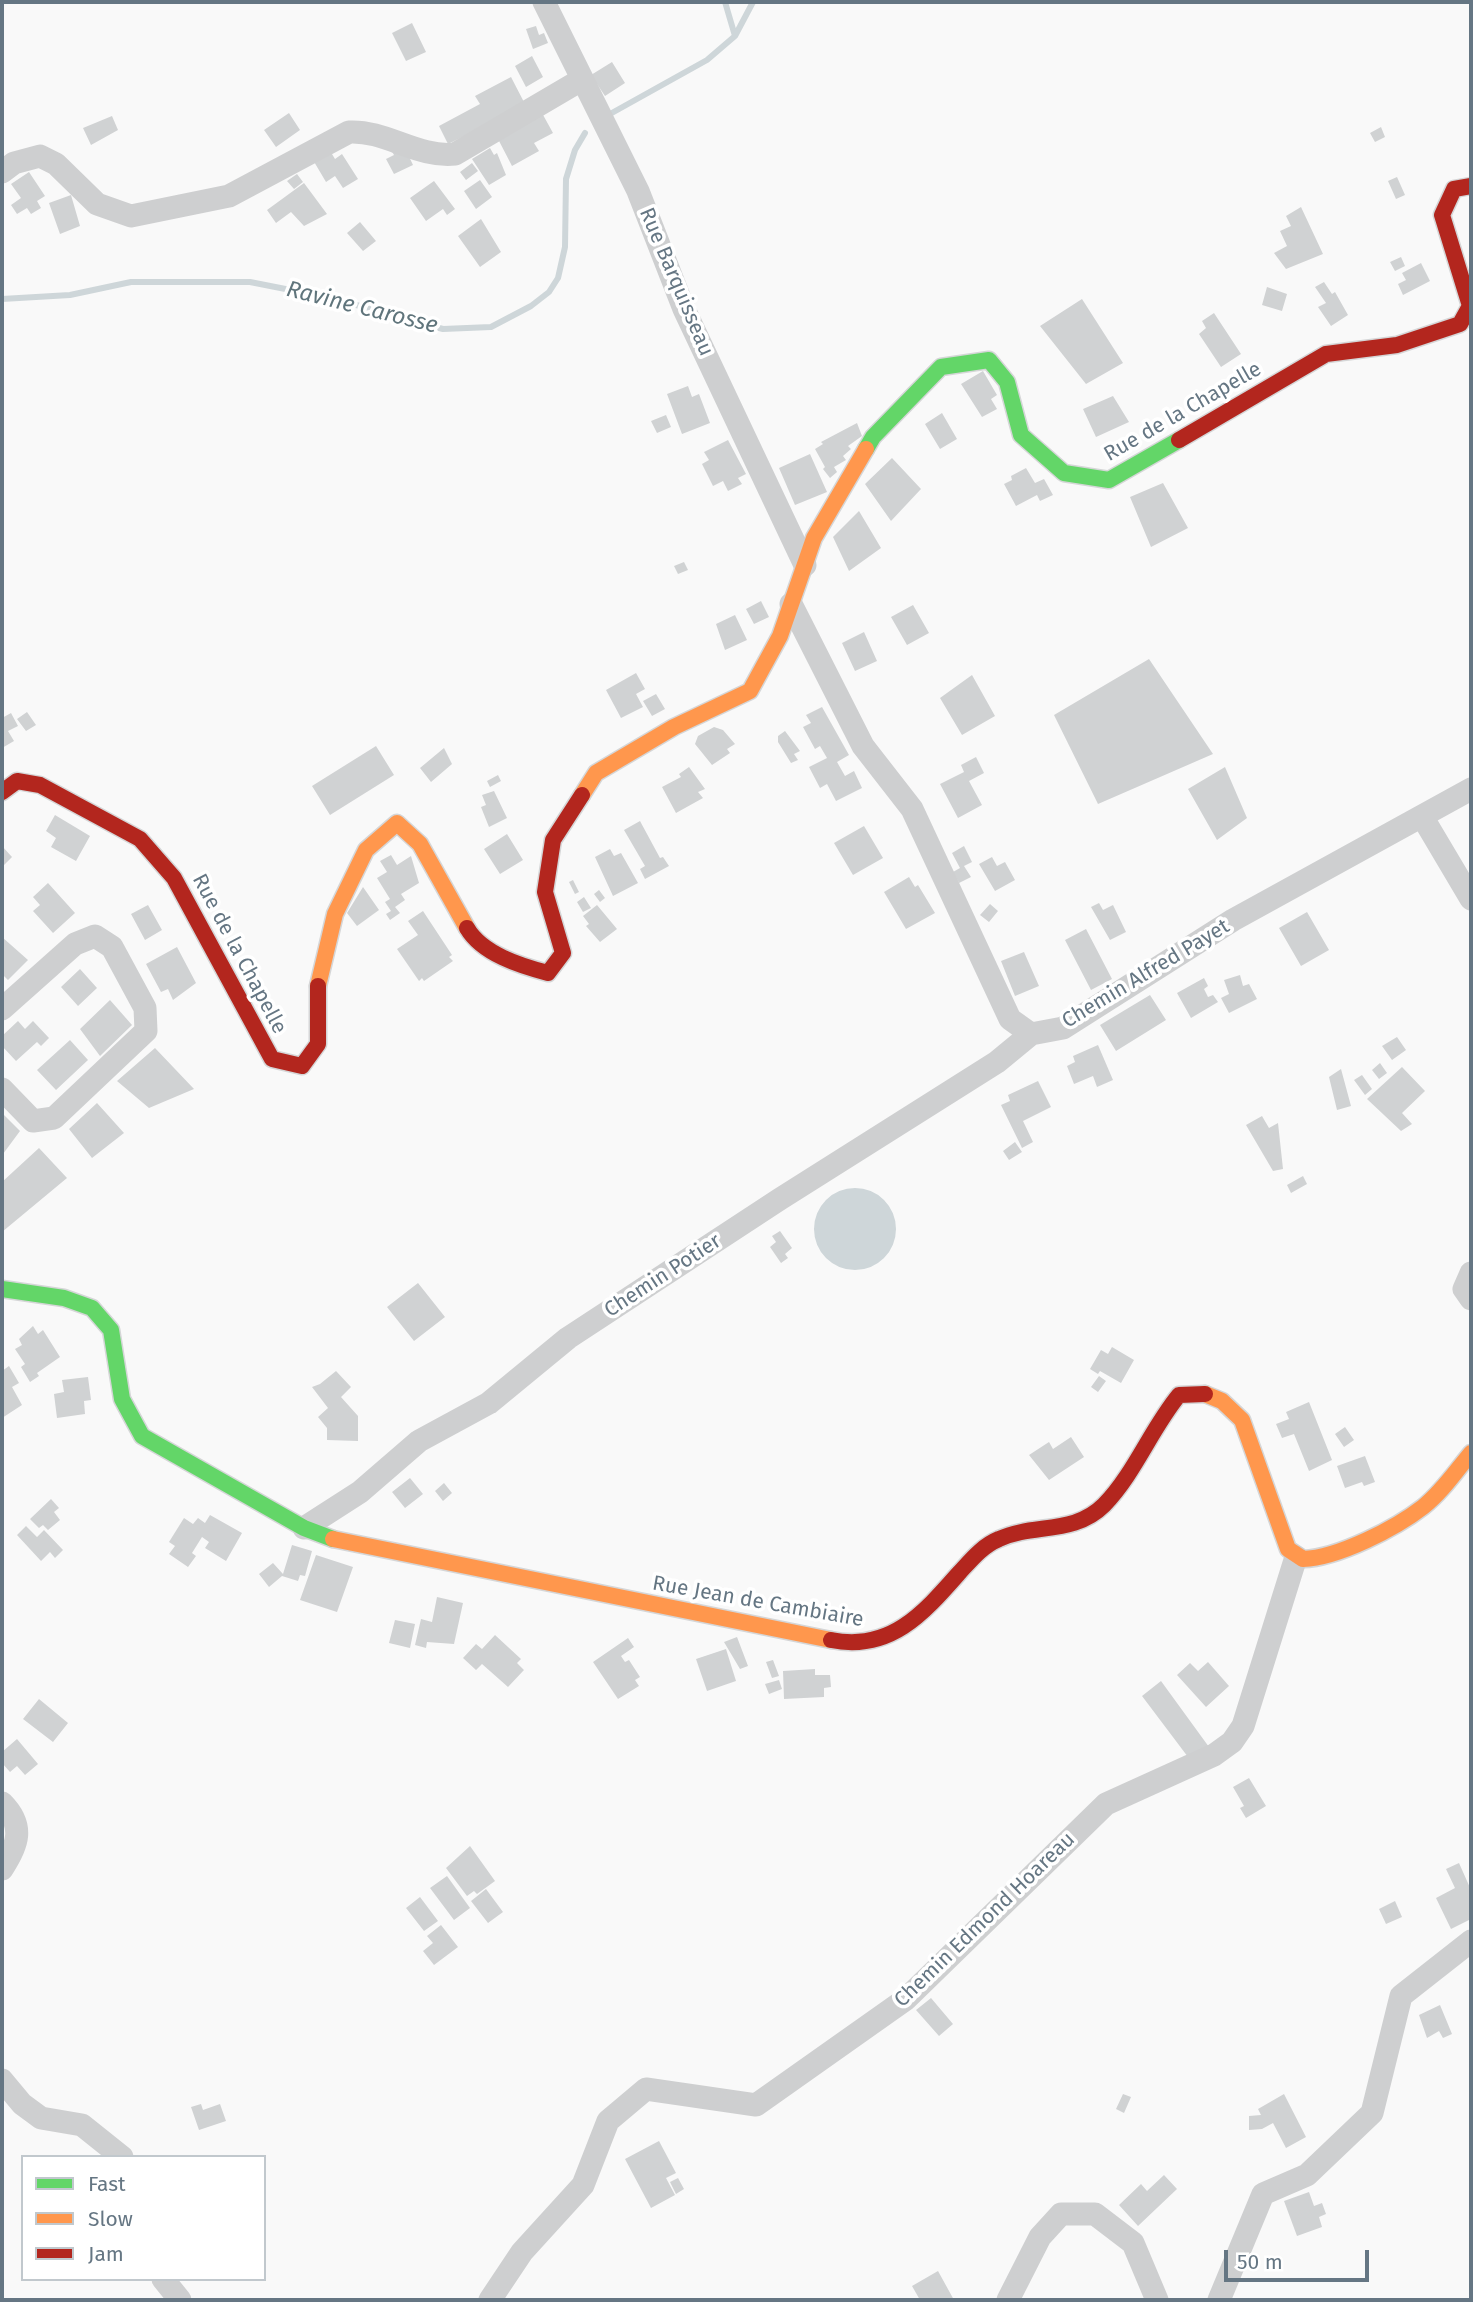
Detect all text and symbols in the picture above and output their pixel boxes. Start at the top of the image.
street label: Rue Barquisseau [633,204,719,360]
water label: Ravine Carosse [284,276,440,340]
street label: Rue de la Chapelle [1100,357,1266,467]
street label: Rue de la Chapelle [186,870,292,1038]
street label: Chemin Alfred Payet [1058,914,1234,1034]
street label: Chemin Potier [600,1229,726,1323]
street label: Rue Jean de Cambiaire [650,1571,866,1633]
street label: Chemin Edmond Hoareau [889,1827,1081,2013]
legend [21,2155,266,2281]
text: Fast [88,2171,126,2197]
text: Slow [88,2206,133,2232]
scale bar [1228,2236,1373,2280]
text: Jam [88,2241,124,2267]
text: 50 m [1237,2249,1283,2275]

